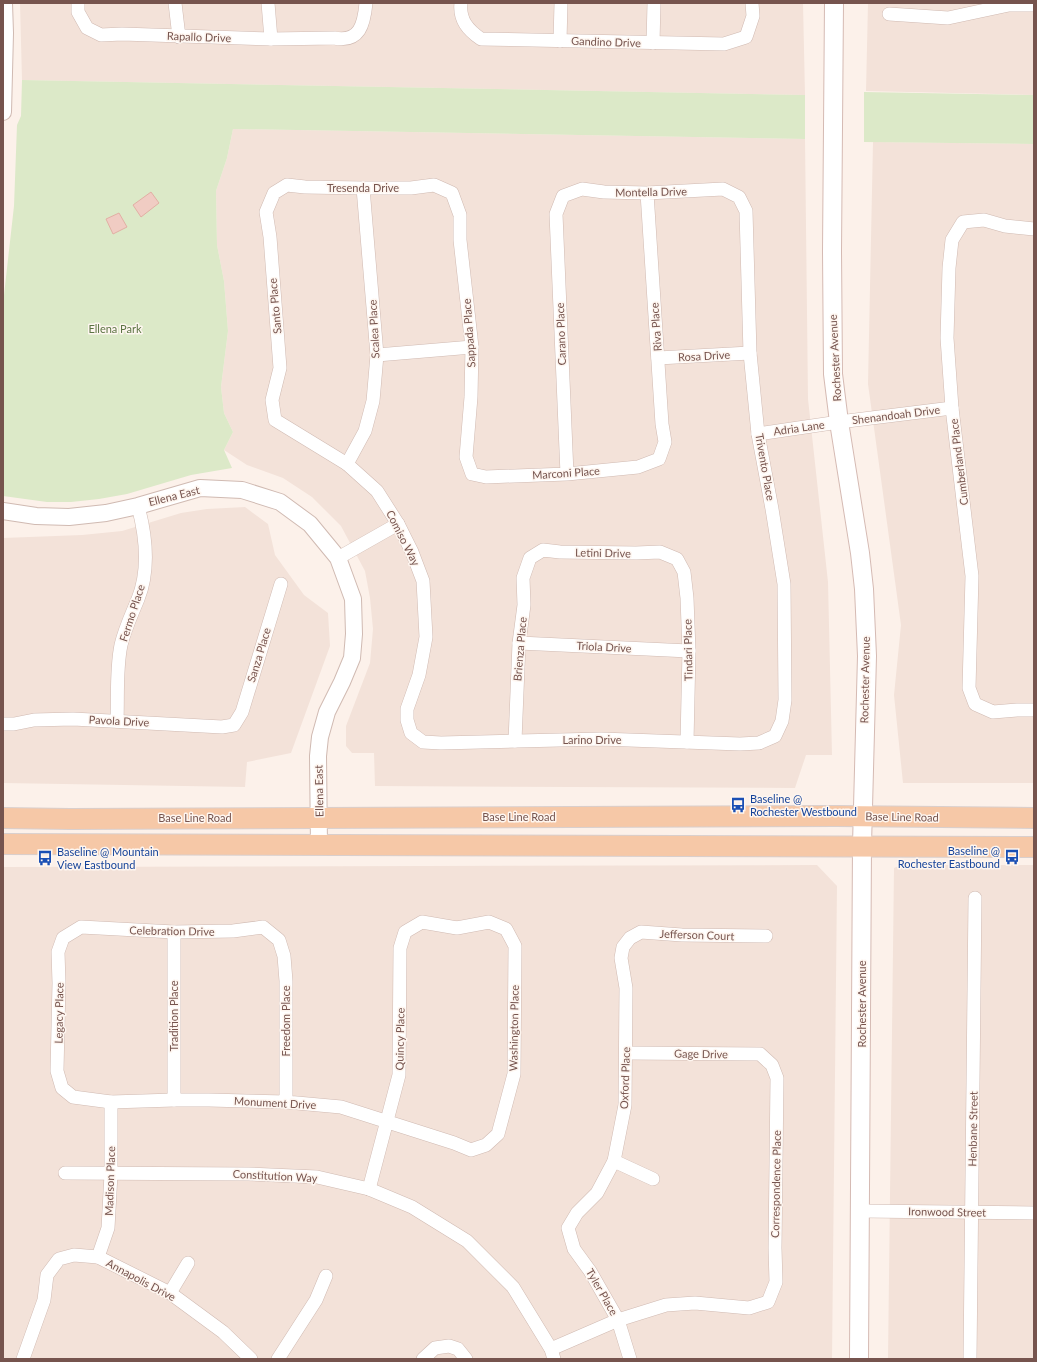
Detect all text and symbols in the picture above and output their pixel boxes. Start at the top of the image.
street label: Rapallo Drive [167,29,232,44]
street label: Gandino Drive [571,34,641,49]
street label: Tresenda Drive [327,181,399,194]
street label: Montella Drive [615,184,687,199]
street label: Santo Place [266,277,283,335]
street label: Sappada Place [460,298,477,368]
street label: Scalea Place [365,299,382,359]
street label: Carano Place [553,302,568,366]
street label: Riva Place [647,302,664,352]
street label: Rochester Avenue [826,314,843,402]
park label: Ellena Park [88,322,142,335]
street label: Rosa Drive [678,348,730,363]
street label: Shenandoah Drive [851,403,941,426]
street label: Adria Lane [773,417,826,438]
street label: Cumberland Place [947,418,970,506]
street label: Trivento Place [753,432,778,502]
street label: Marconi Place [532,464,600,481]
street label: Ellena East [147,483,201,508]
street label: Comiso Way [384,508,423,568]
street label: Letini Drive [575,546,631,559]
street label: Fermo Place [116,582,147,643]
street label: Brienza Place [510,616,529,682]
street label: Tindari Place [680,619,695,681]
street label: Sanza Place [244,626,273,684]
street label: Rochester Avenue [857,636,872,724]
street label: Triola Drive [576,639,632,654]
street label: Pavola Drive [88,712,150,729]
street label: Larino Drive [562,733,622,746]
street label: Ellena East [312,765,325,817]
place label: Baseline @ Rochester Westbound [750,792,857,818]
bus stop icon: Baseline @ Rochester Westbound [729,796,747,814]
street label: Base Line Road [865,809,939,824]
street label: Base Line Road [482,810,556,823]
street label: Base Line Road [158,811,232,824]
place label: Baseline @ Rochester Eastbound [898,844,1000,870]
place label: Baseline @ Mountain View Eastbound [57,845,159,871]
bus stop icon: Baseline @ Rochester Eastbound [1003,848,1021,866]
bus stop icon: Baseline @ Mountain View Eastbound [36,849,54,867]
street label: Celebration Drive [129,923,215,938]
street label: Jefferson Court [659,927,735,942]
street label: Rochester Avenue [855,960,868,1048]
street label: Tradition Place [167,980,180,1052]
street label: Legacy Place [51,982,66,1044]
street label: Freedom Place [279,985,292,1057]
street label: Washington Place [506,985,521,1071]
street label: Quincy Place [392,1007,407,1070]
street label: Oxford Place [617,1046,632,1109]
street label: Gage Drive [674,1047,728,1060]
street label: Henbane Street [965,1091,980,1167]
street label: Monument Drive [234,1094,317,1111]
street label: Correspondence Place [768,1130,783,1238]
street label: Madison Place [102,1146,117,1216]
street label: Constitution Way [232,1167,318,1184]
street label: Ironwood Street [908,1204,986,1219]
street label: Annapolis Drive [104,1256,178,1303]
street label: Tyler Place [584,1266,621,1318]

